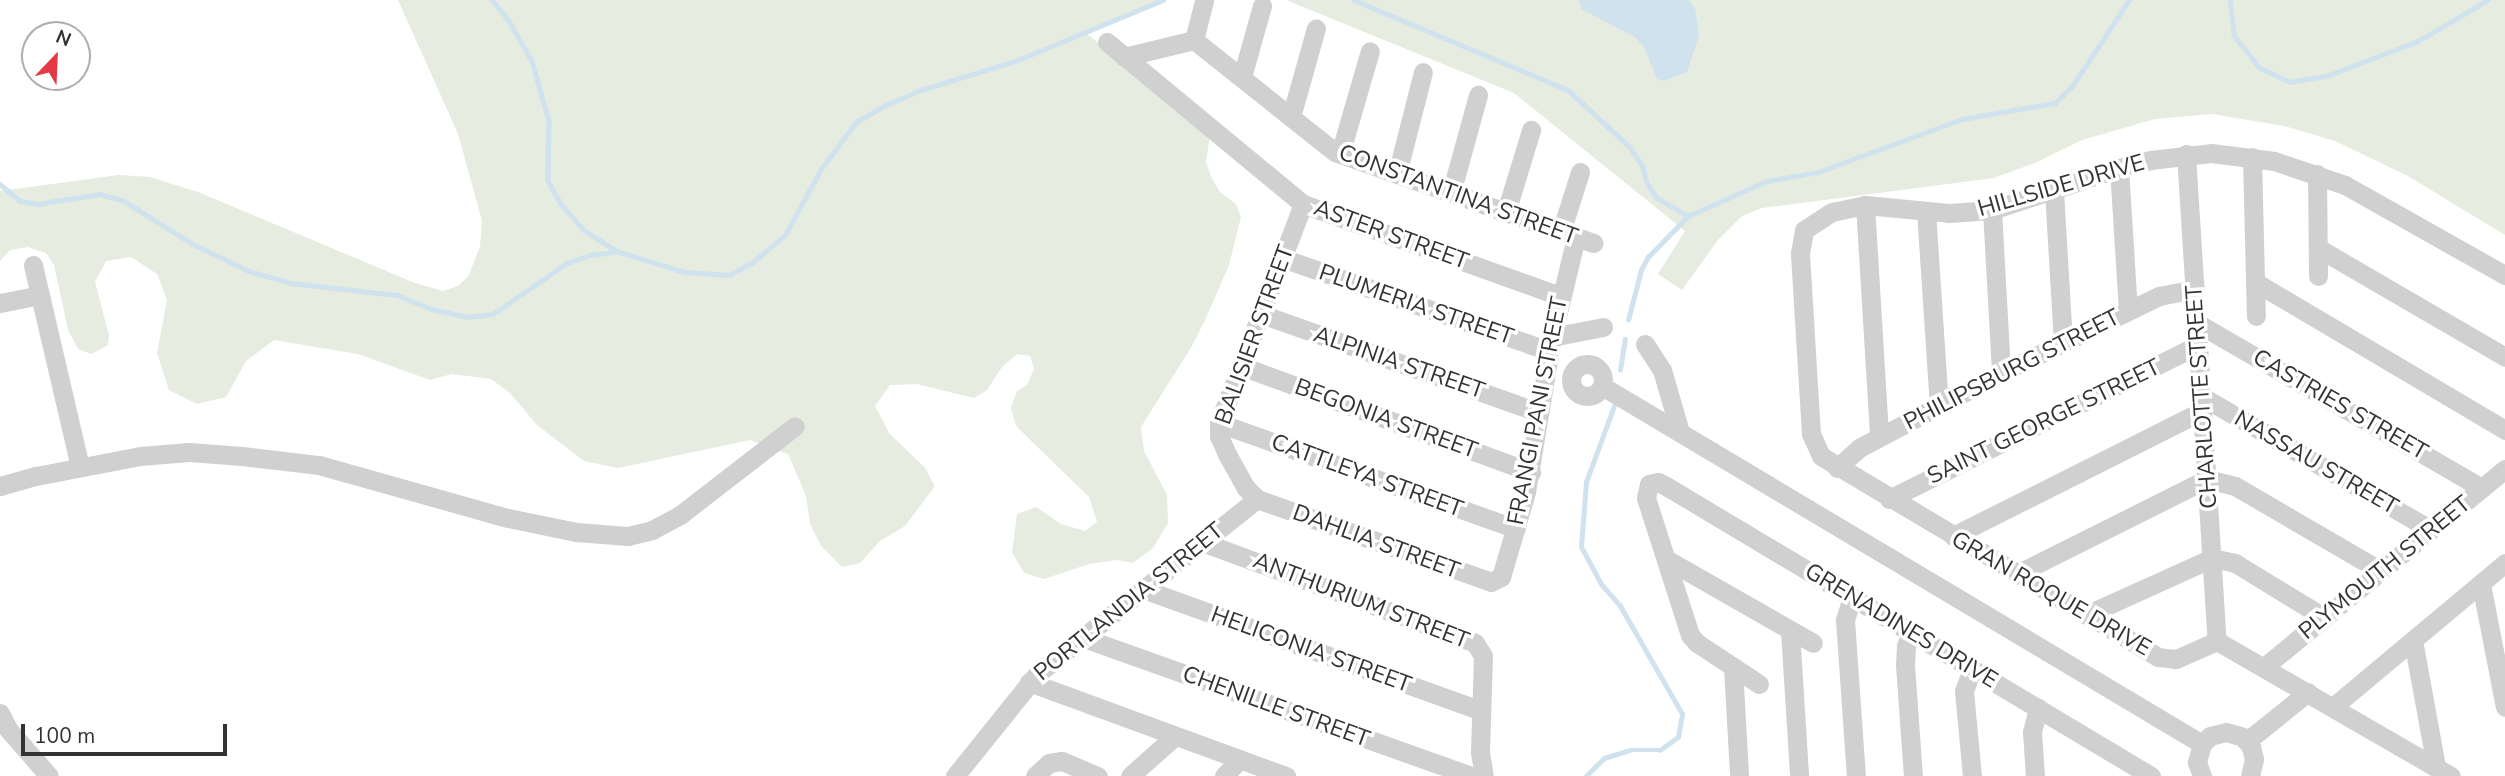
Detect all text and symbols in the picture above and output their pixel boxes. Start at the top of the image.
north arrow [21,21,91,91]
text: N [52,24,75,53]
street label: CONSTANTINA STREET [1335,139,1581,251]
street label: HILLSIDE DRIVE [1975,149,2147,223]
street label: ASTER STREET [1310,194,1472,276]
street label: BALISIER STREET [1210,242,1300,428]
street label: PLUMERIA STREET [1315,259,1517,351]
street label: CHARLOTTE STREET [2180,284,2224,510]
street label: FRANGI PANI STREET [1502,295,1574,527]
street label: PHILIPSBURG STREET [1899,304,2125,436]
street label: ALPINIA STREET [1310,321,1488,405]
street label: CASTRIES STREET [2248,344,2432,466]
street label: SAINT GEORGE STREET [1923,354,2165,490]
street label: BEGONIA STREET [1291,373,1481,465]
street label: NASSAU STREET [2229,405,2403,521]
street label: CATTLEYA STREET [1267,428,1467,524]
street label: PLYMOUTH STREET [2293,490,2477,646]
street label: DAHLIA STREET [1289,499,1463,585]
street label: PORTLANDIA STREET [1029,517,1229,687]
street label: GRAN ROQUE DRIVE [1946,526,2156,662]
street label: ANTHURIUM STREET [1249,547,1473,655]
street label: GRENADINES DRIVE [1800,557,2002,695]
street label: HELICONIA STREET [1207,601,1415,699]
street label: CHENILLE STREET [1179,660,1373,754]
scale bar [24,710,231,754]
text: 100 m [34,722,95,750]

